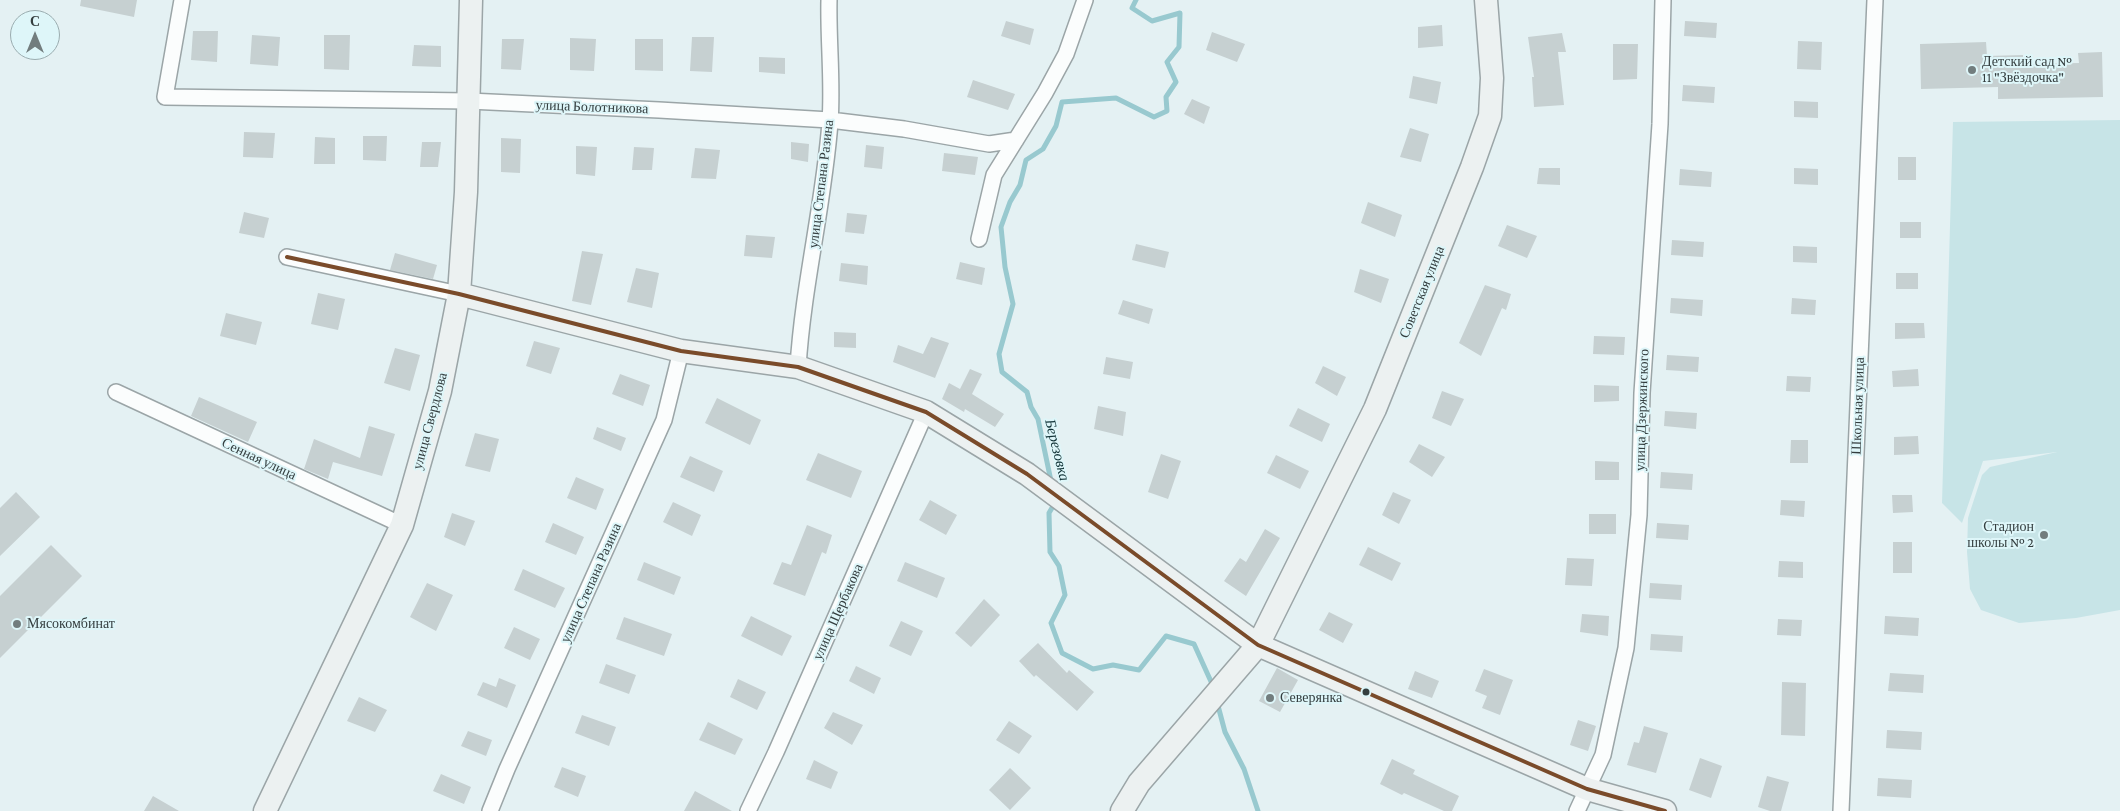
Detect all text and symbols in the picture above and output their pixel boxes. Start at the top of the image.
north arrow [10,10,60,60]
text: С [30,13,40,29]
place label: Детский сад № 11 "Звёздочка" [1982,54,2072,86]
marker: Детский сад № 11 "Звёздочка" [1966,64,1978,76]
street label: улица Болотникова [535,97,649,117]
street label: улица Степана Разина [805,119,837,249]
street label: Советская улица [1396,243,1448,341]
street label: улица Дзержинского [1631,349,1653,471]
street label: Школьная улица [1848,357,1868,455]
street label: улица Свердлова [409,371,451,471]
water label: Березовка [1041,417,1073,483]
street label: Сенная улица [219,434,299,484]
place label: Стадион школы № 2 [1967,519,2034,552]
street label: улица Степана Разина [557,520,625,646]
marker: Стадион школы № 2 [2038,529,2050,541]
street label: улица Щербакова [809,561,867,663]
place label: Мясокомбинат [27,616,115,632]
marker: Мясокомбинат [11,618,23,630]
unlabelled marker [1361,687,1371,697]
place label: Северянка [1280,690,1342,706]
marker: Северянка [1264,692,1276,704]

